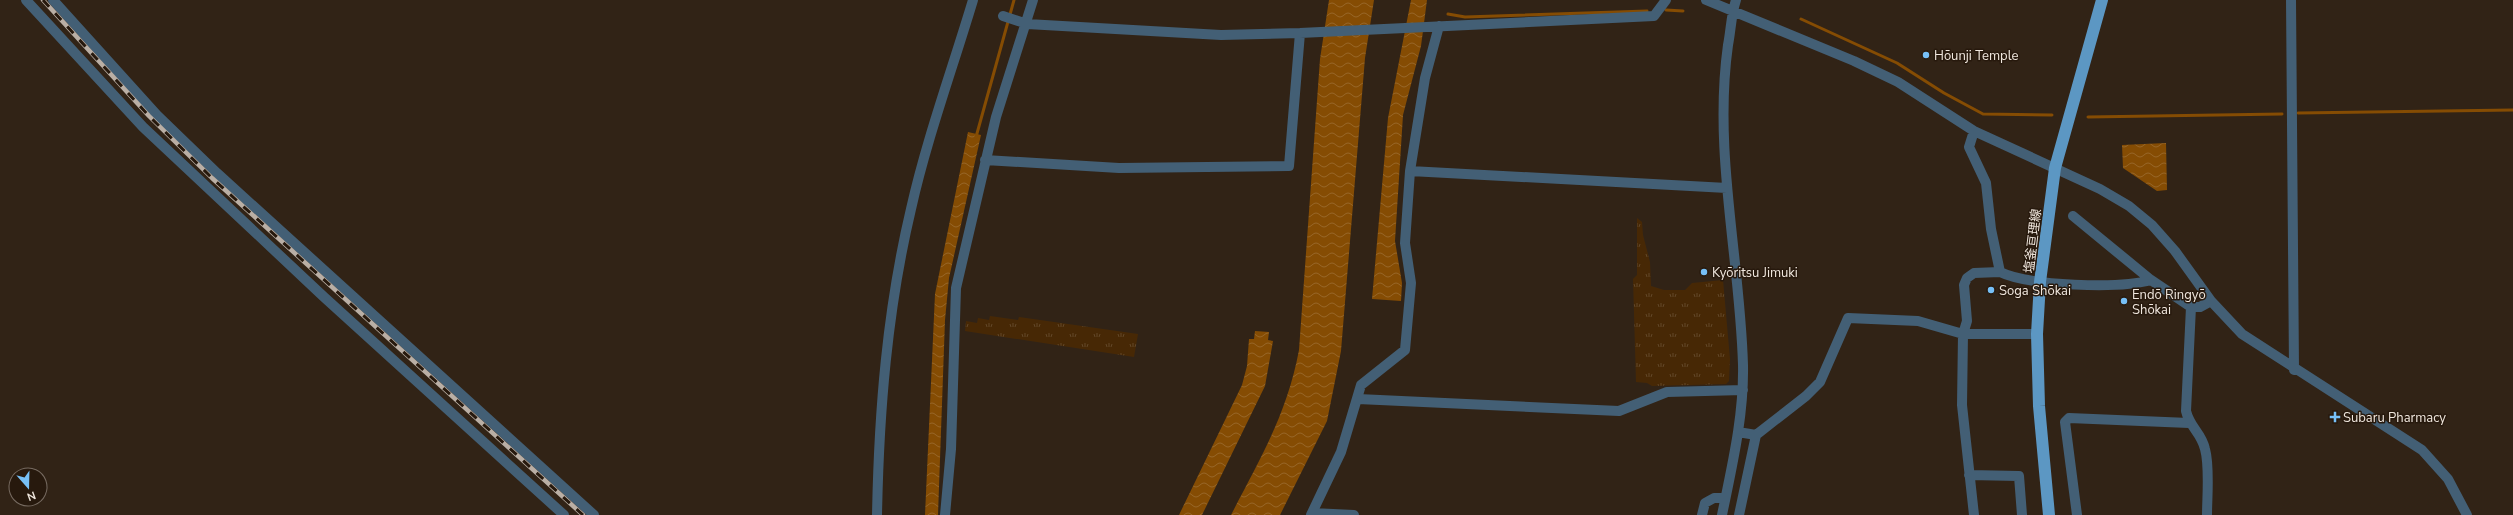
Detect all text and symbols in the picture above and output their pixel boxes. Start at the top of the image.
place label: Hōunji Temple [1934,47,2018,65]
marker: Hōunji Temple [1921,50,1931,60]
street label: 塩釜亘理線 [2020,208,2046,274]
place label: Kyōritsu Jimuki [1712,264,1798,282]
marker: Kyōritsu Jimuki [1699,267,1709,277]
place label: Soga Shōkai [1999,282,2071,300]
marker: Soga Shōkai [1986,285,1996,295]
place label: Endō Ringyō Shōkai [2132,286,2206,319]
marker: Endō Ringyō Shōkai [2119,296,2129,306]
place label: Subaru Pharmacy [2343,409,2446,427]
marker: Subaru Pharmacy [2330,412,2340,422]
north arrow [8,467,48,507]
text: N [25,487,38,504]

